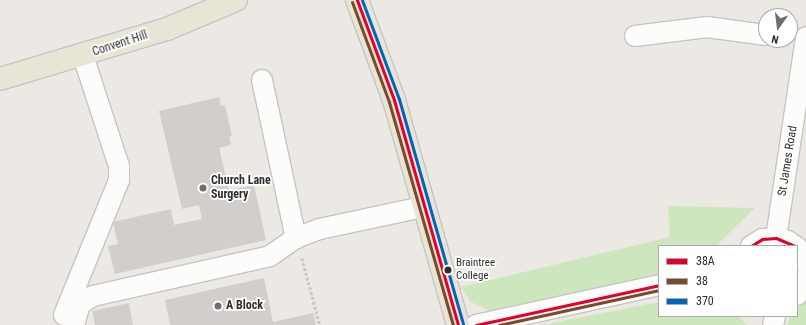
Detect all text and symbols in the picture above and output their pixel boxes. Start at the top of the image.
north arrow [758,8,798,48]
street label: Convent Hill [91,28,149,60]
text: N [770,32,780,46]
street label: St James Road [775,125,801,197]
place label: Church Lane Surgery [211,174,271,202]
marker: Church Lane Surgery [198,183,208,193]
legend [658,245,798,317]
text: 38A [696,254,715,268]
place label: Braintree College [456,257,495,283]
marker: Braintree College [443,265,453,275]
text: 38 [696,274,708,288]
text: 370 [696,294,714,308]
place label: A Block [226,299,263,313]
marker: A Block [213,301,223,311]

